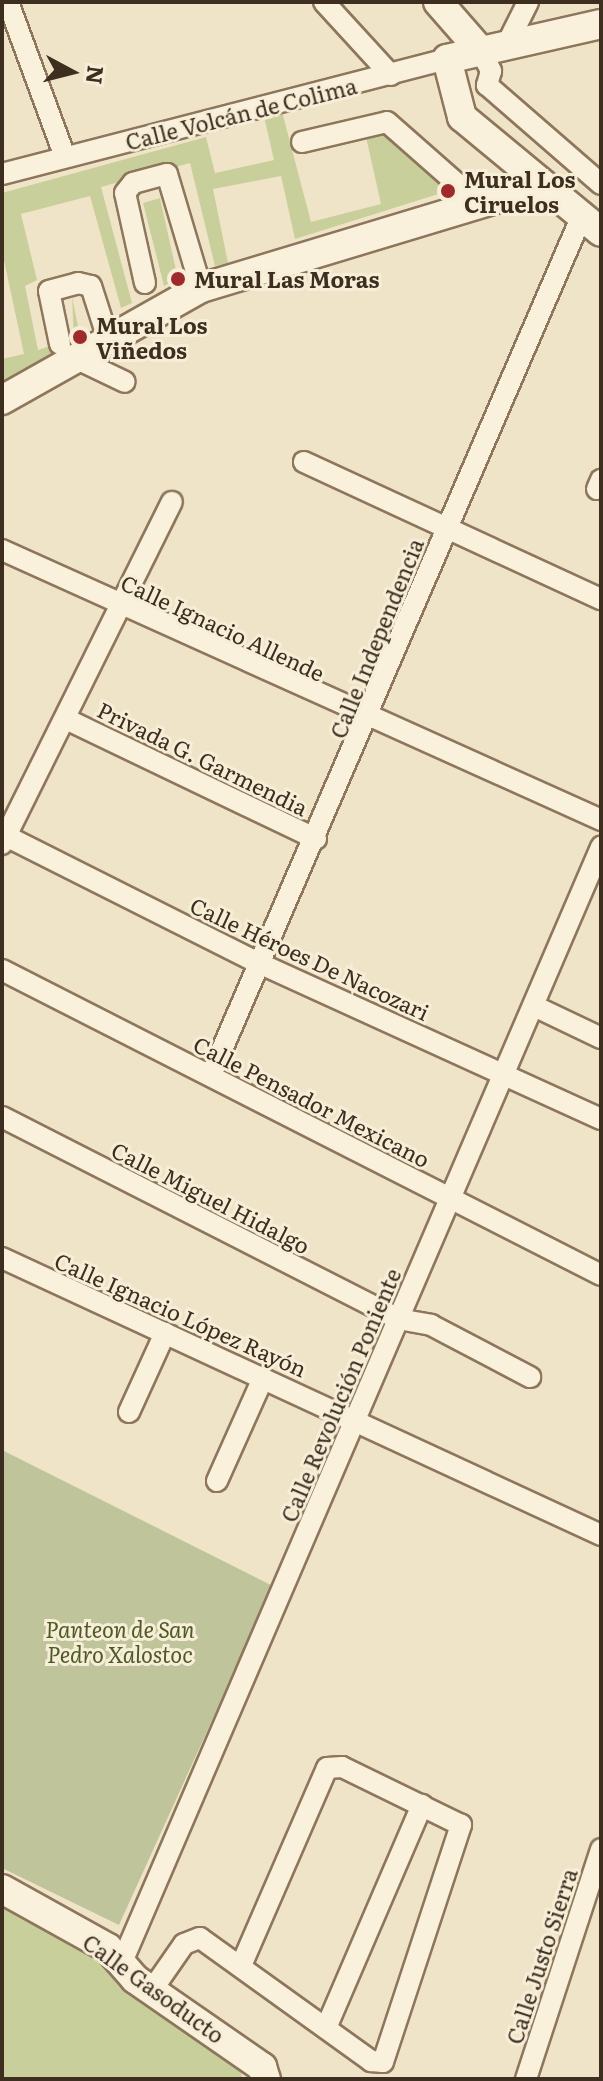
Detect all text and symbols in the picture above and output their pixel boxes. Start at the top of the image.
north arrow [32,32,112,112]
text: N [79,64,114,86]
street label: Calle Volcán de Colima [123,71,359,155]
place label: Mural Los Ciruelos [464,165,576,216]
marker: Mural Los Ciruelos [439,182,457,200]
place label: Mural Las Moras [194,266,379,292]
marker: Mural Las Moras [169,270,187,288]
place label: Mural Los Viñedos [96,311,208,362]
marker: Mural Los Viñedos [71,328,89,346]
street label: Calle Independencia [324,534,428,742]
street label: Calle Ignacio Allende [117,568,329,686]
street label: Privada G. Garmendia [94,696,312,820]
street label: Calle Héroes De Nacozari [186,891,434,1025]
street label: Calle Pensador Mexicano [190,1030,434,1172]
street label: Calle Miguel Hidalgo [108,1136,314,1258]
street label: Calle Ignacio López Rayón [51,1246,311,1382]
street label: Calle Revolución Poniente [275,1264,405,1526]
park label: Panteon de San Pedro Xalostoc [45,1615,195,1666]
street label: Calle Justo Sierra [500,1865,582,2047]
street label: Calle Gasoducto [78,1928,230,2048]

